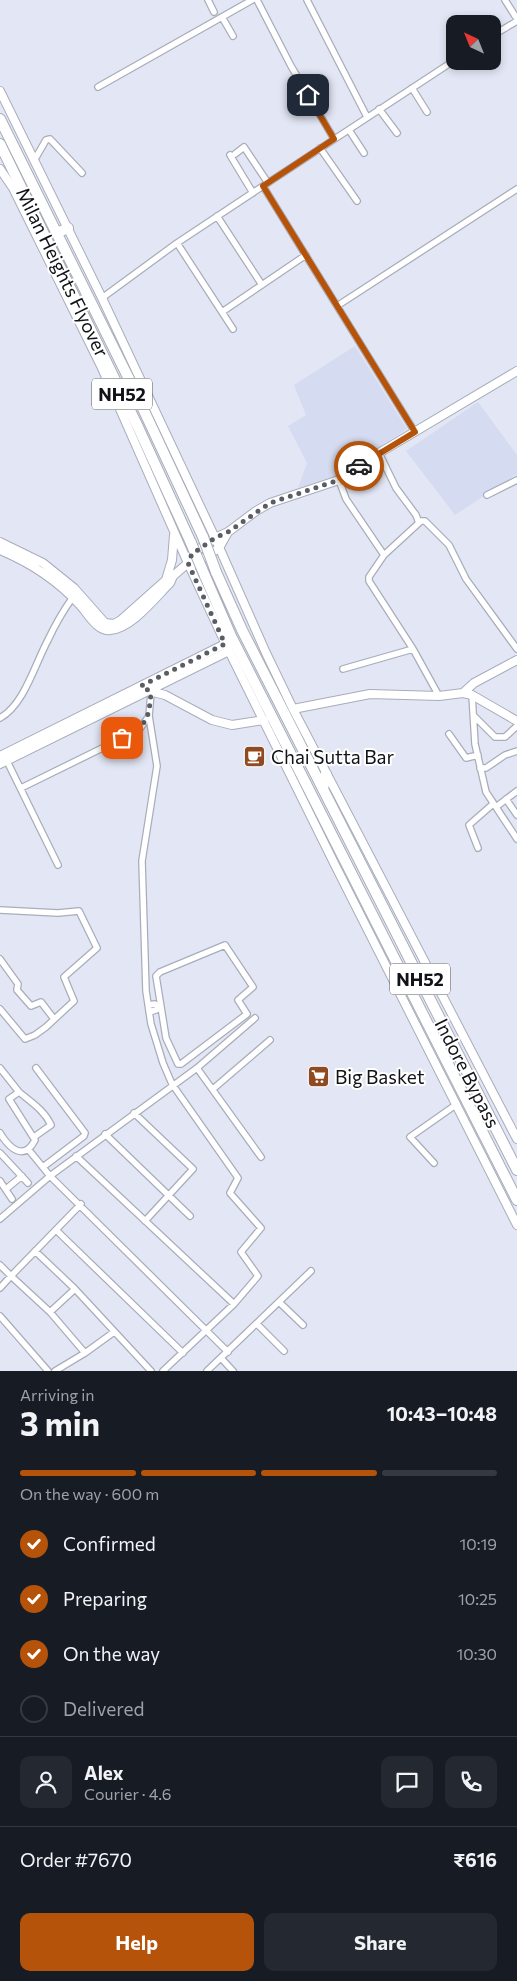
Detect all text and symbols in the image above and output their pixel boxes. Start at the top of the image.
north arrow [446,15,501,70]
map controls [446,15,501,70]
pin [287,74,329,116]
icon: home [294,81,322,109]
street label: Milan Heights Flyover [12,183,114,361]
road number: NH52 [92,378,152,409]
courier [334,441,384,491]
icon: car [345,452,373,480]
pin [101,717,143,759]
icon: bag [108,724,136,752]
cafe icon: Chai Sutta Bar [243,744,267,768]
place label: Chai Sutta Bar [271,745,394,768]
road number: NH52 [390,964,450,994]
street label: Indore Bypass [431,1014,505,1132]
supermarket icon: Big Basket [307,1064,331,1088]
place label: Big Basket [335,1065,425,1088]
text: Arriving in [20,1385,94,1404]
text: 10:43–10:48 [387,1402,497,1425]
text: 3 min [20,1403,100,1443]
text: On the way · 600 m [20,1484,159,1503]
icon: check [20,1530,48,1558]
text: Confirmed [63,1532,156,1555]
text: 10:19 [459,1534,497,1553]
icon: check [20,1585,48,1613]
text: Preparing [63,1587,147,1610]
text: 10:25 [458,1589,497,1608]
icon: check [20,1640,48,1668]
text: On the way [63,1642,160,1665]
text: 10:30 [456,1644,497,1663]
text: Delivered [63,1697,144,1720]
button: person [20,1756,72,1808]
button: chat [381,1756,433,1808]
button: phone [445,1756,497,1808]
text: Alex [84,1761,124,1784]
text: Courier · 4.6 [84,1784,171,1803]
text: Order #7670 [20,1848,132,1871]
text: ₹616 [453,1848,497,1871]
button: Help [20,1913,254,1971]
button: Share [264,1913,497,1971]

